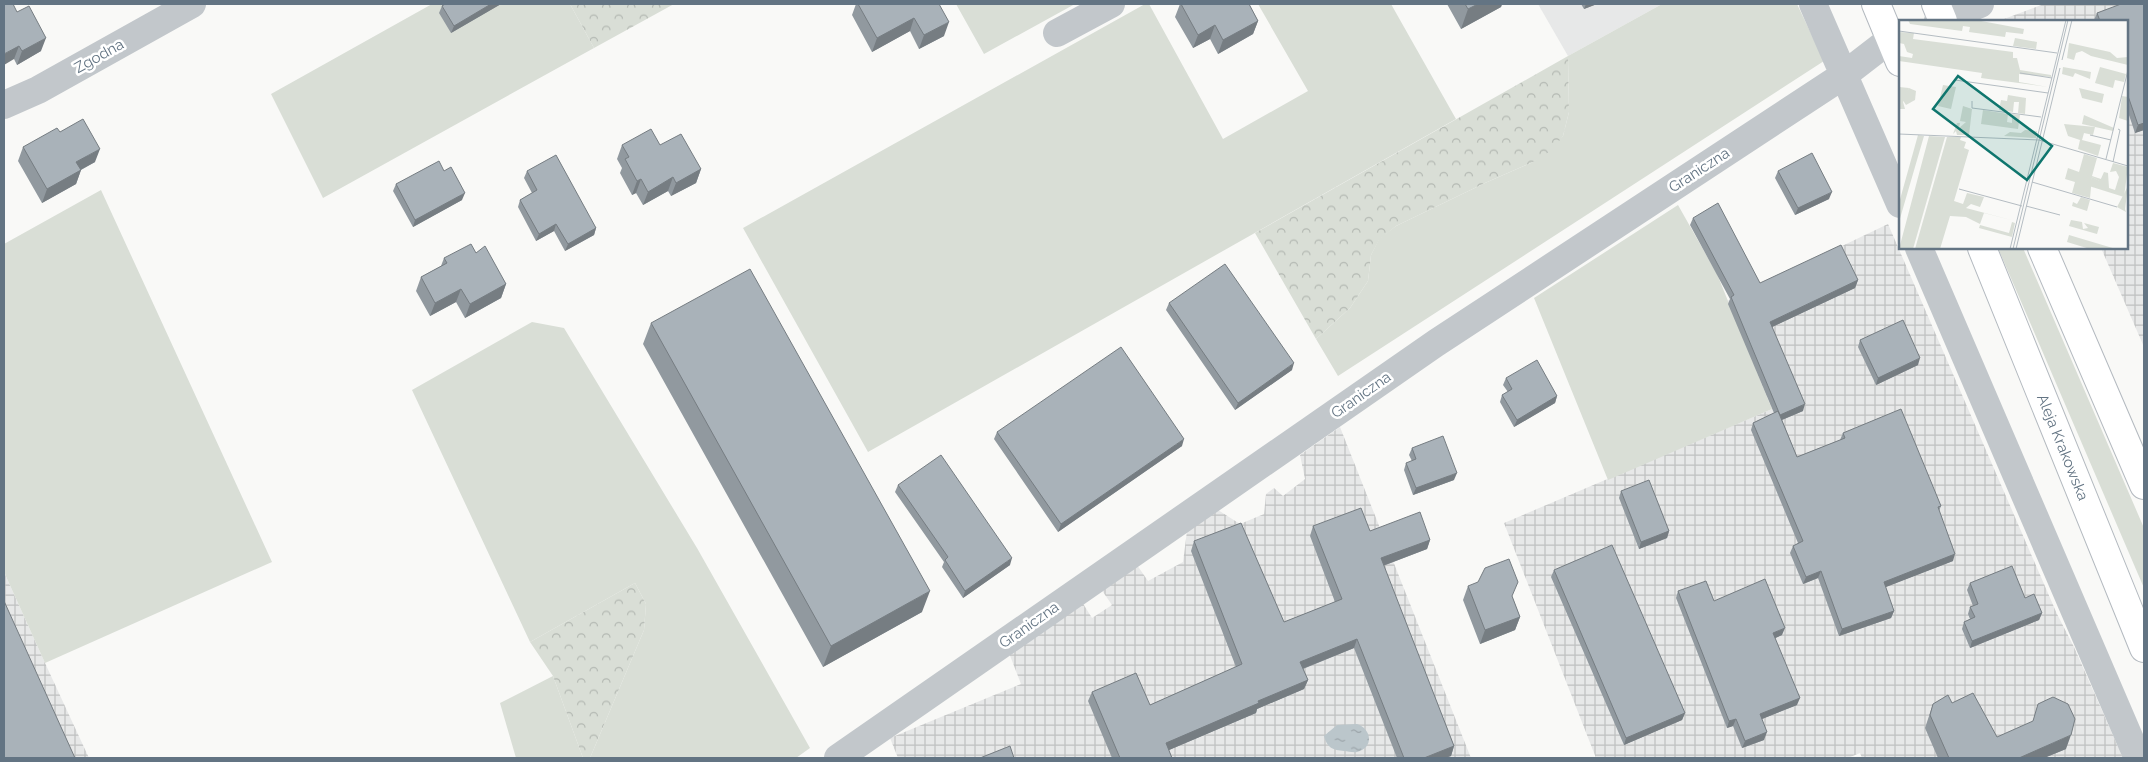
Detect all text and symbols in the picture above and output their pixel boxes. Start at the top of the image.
inset map [1899,20,2128,249]
street label: Zgodna [71,35,127,77]
street label: Graniczna [1665,144,1733,196]
street label: Graniczna [1328,368,1394,422]
street label: Aleja Krakowska [2033,391,2092,503]
street label: Graniczna [996,598,1062,652]

